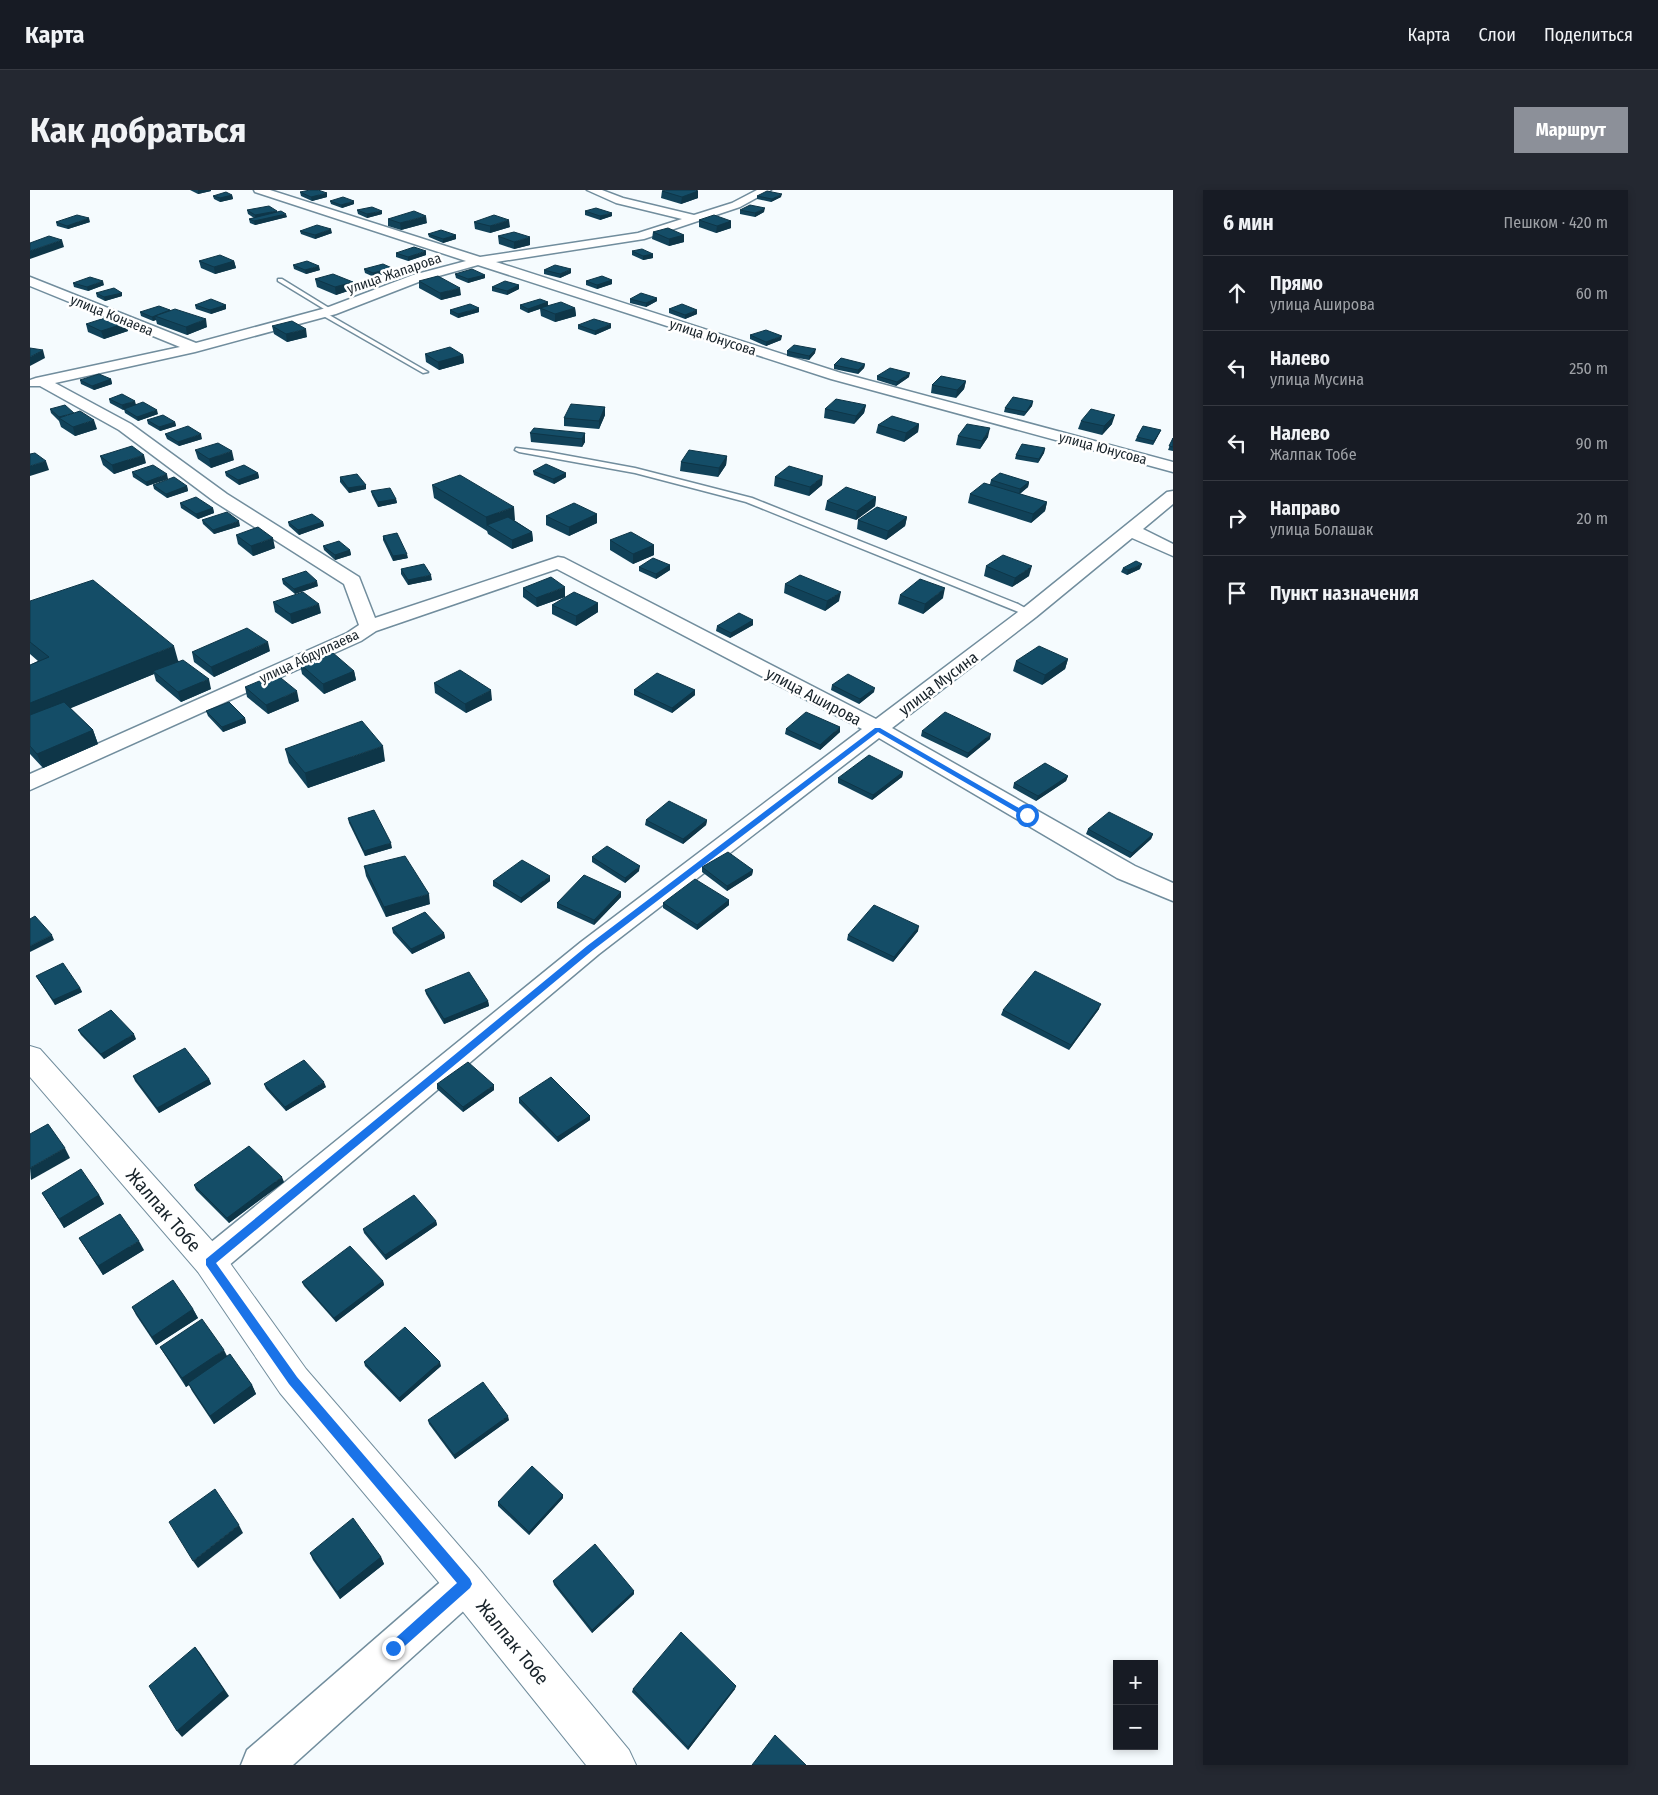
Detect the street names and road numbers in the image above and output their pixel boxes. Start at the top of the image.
street label: улица Жапарова [345,249,444,298]
street label: улица Конаева [68,291,156,340]
street label: улица Юнусова [667,315,759,360]
street label: улица Юнусова [1057,429,1149,468]
street label: улица Абдуллаева [257,626,362,687]
street label: улица Мусина [895,647,982,719]
street label: улица Аширова [763,663,865,730]
street label: Жалпак Тобе [121,1164,206,1257]
street label: Жалпак Тобе [471,1595,554,1689]

